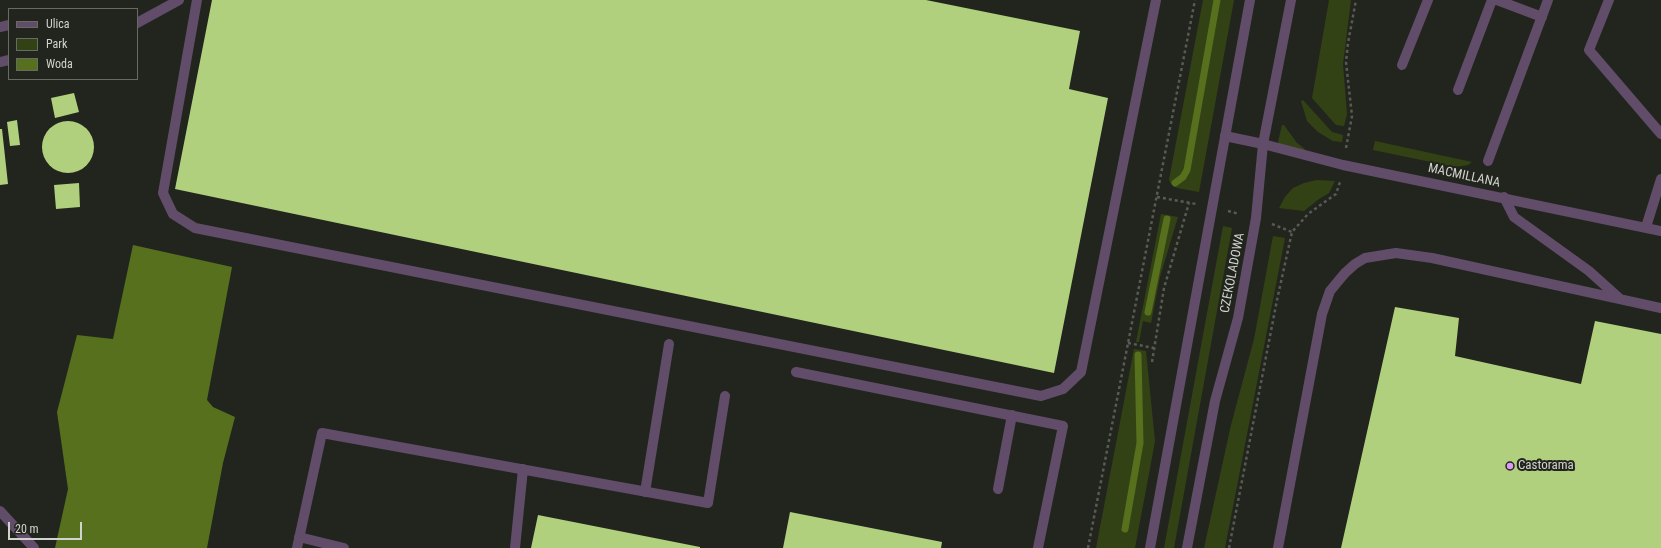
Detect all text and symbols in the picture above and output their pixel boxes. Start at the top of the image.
legend [8,8,138,80]
text: Ulica [46,17,70,31]
text: Park [46,37,67,51]
text: Woda [46,57,73,71]
street label: MACMILLANA [1426,161,1502,191]
street label: CZEKOLADOWA [1218,232,1248,314]
place label: Castorama [1518,458,1574,474]
marker: Castorama [1505,461,1515,471]
scale bar [10,514,84,540]
text: 20 m [15,522,39,536]

